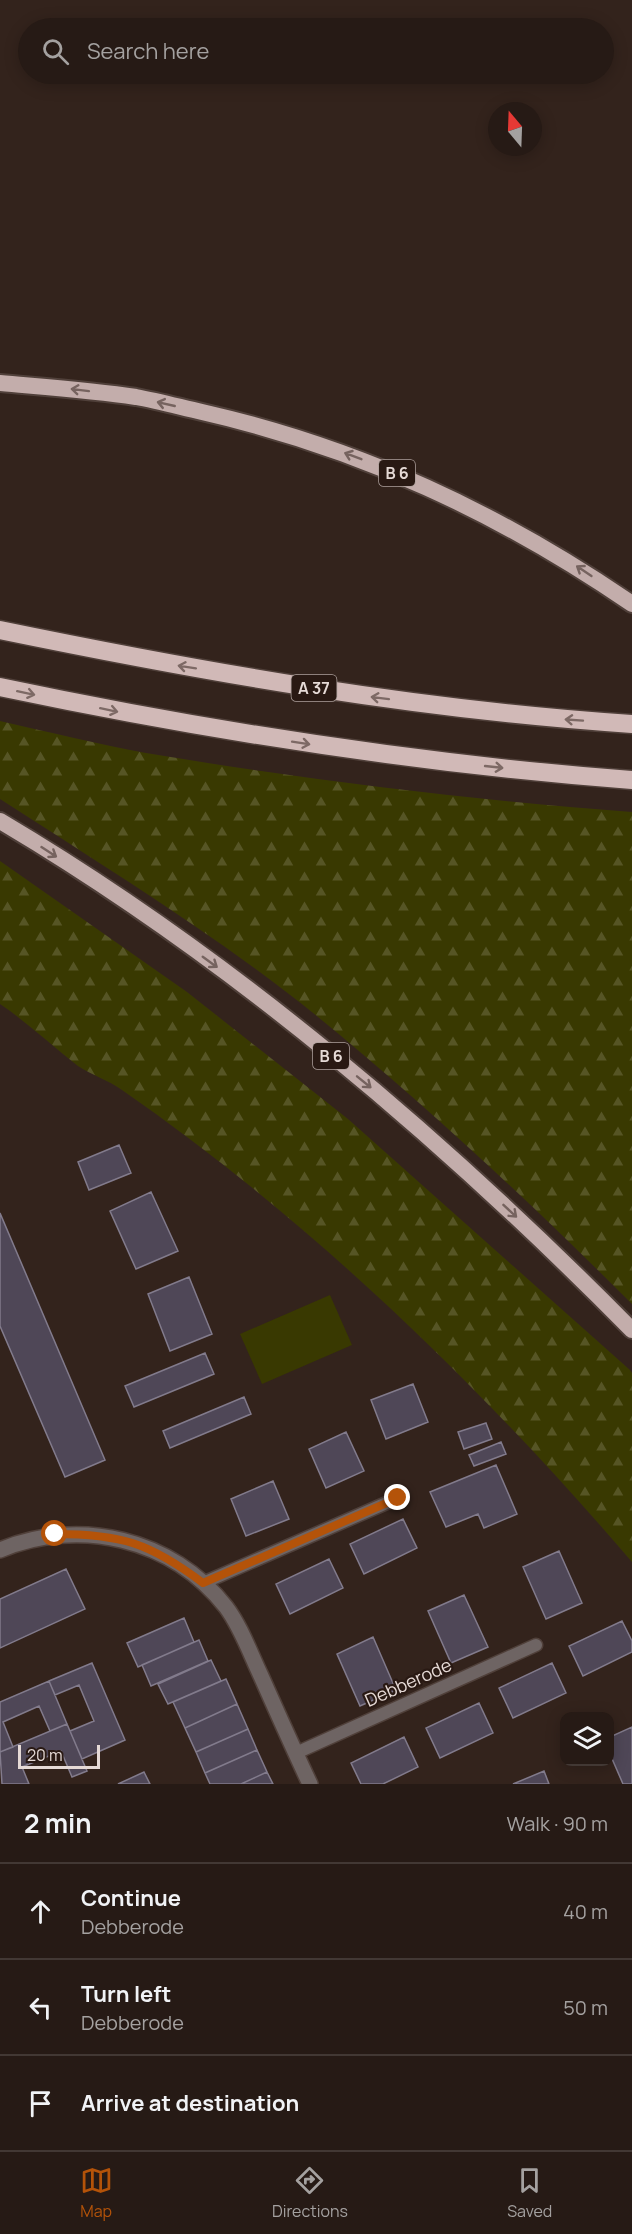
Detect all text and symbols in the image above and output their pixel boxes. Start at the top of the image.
search box [18,18,614,84]
icon: search [39,35,72,68]
text: Search here [87,36,209,66]
north arrow [488,102,542,156]
one-way arrow [70,385,90,396]
one-way arrow [156,397,175,409]
one-way arrow [344,450,363,461]
road number: B 6 [379,460,415,486]
one-way arrow [576,565,592,577]
one-way arrow [178,661,198,672]
road number: A 37 [292,675,336,701]
one-way arrow [16,687,35,699]
one-way arrow [371,692,390,703]
one-way arrow [99,705,118,716]
one-way arrow [564,714,584,725]
one-way arrow [291,737,310,748]
one-way arrow [484,762,504,773]
one-way arrow [41,846,57,858]
one-way arrow [202,956,218,968]
road number: B 6 [313,1043,349,1069]
one-way arrow [356,1076,372,1089]
one-way arrow [503,1204,518,1218]
route end [384,1484,410,1510]
route start [41,1520,67,1546]
street label: Debberode [361,1652,455,1712]
map controls [560,1712,614,1766]
button: layers [560,1712,614,1766]
scale bar [18,1742,100,1770]
text: 20 m [27,1744,63,1766]
text: 2 min [24,1805,92,1841]
text: Walk · 90 m [506,1810,608,1837]
text: Continue [81,1883,181,1913]
icon: ahead [24,1895,57,1928]
text: 40 m [563,1898,608,1925]
text: Debberode [81,1913,184,1940]
text: Turn left [81,1979,171,2009]
icon: left [24,1991,57,2024]
text: 50 m [563,1994,608,2021]
text: Debberode [81,2009,184,2036]
icon: arrive [24,2087,57,2120]
text: Arrive at destination [81,2088,299,2118]
tab: Map [80,2164,113,2222]
tab: Directions [272,2164,348,2222]
tab: Saved [507,2164,552,2222]

